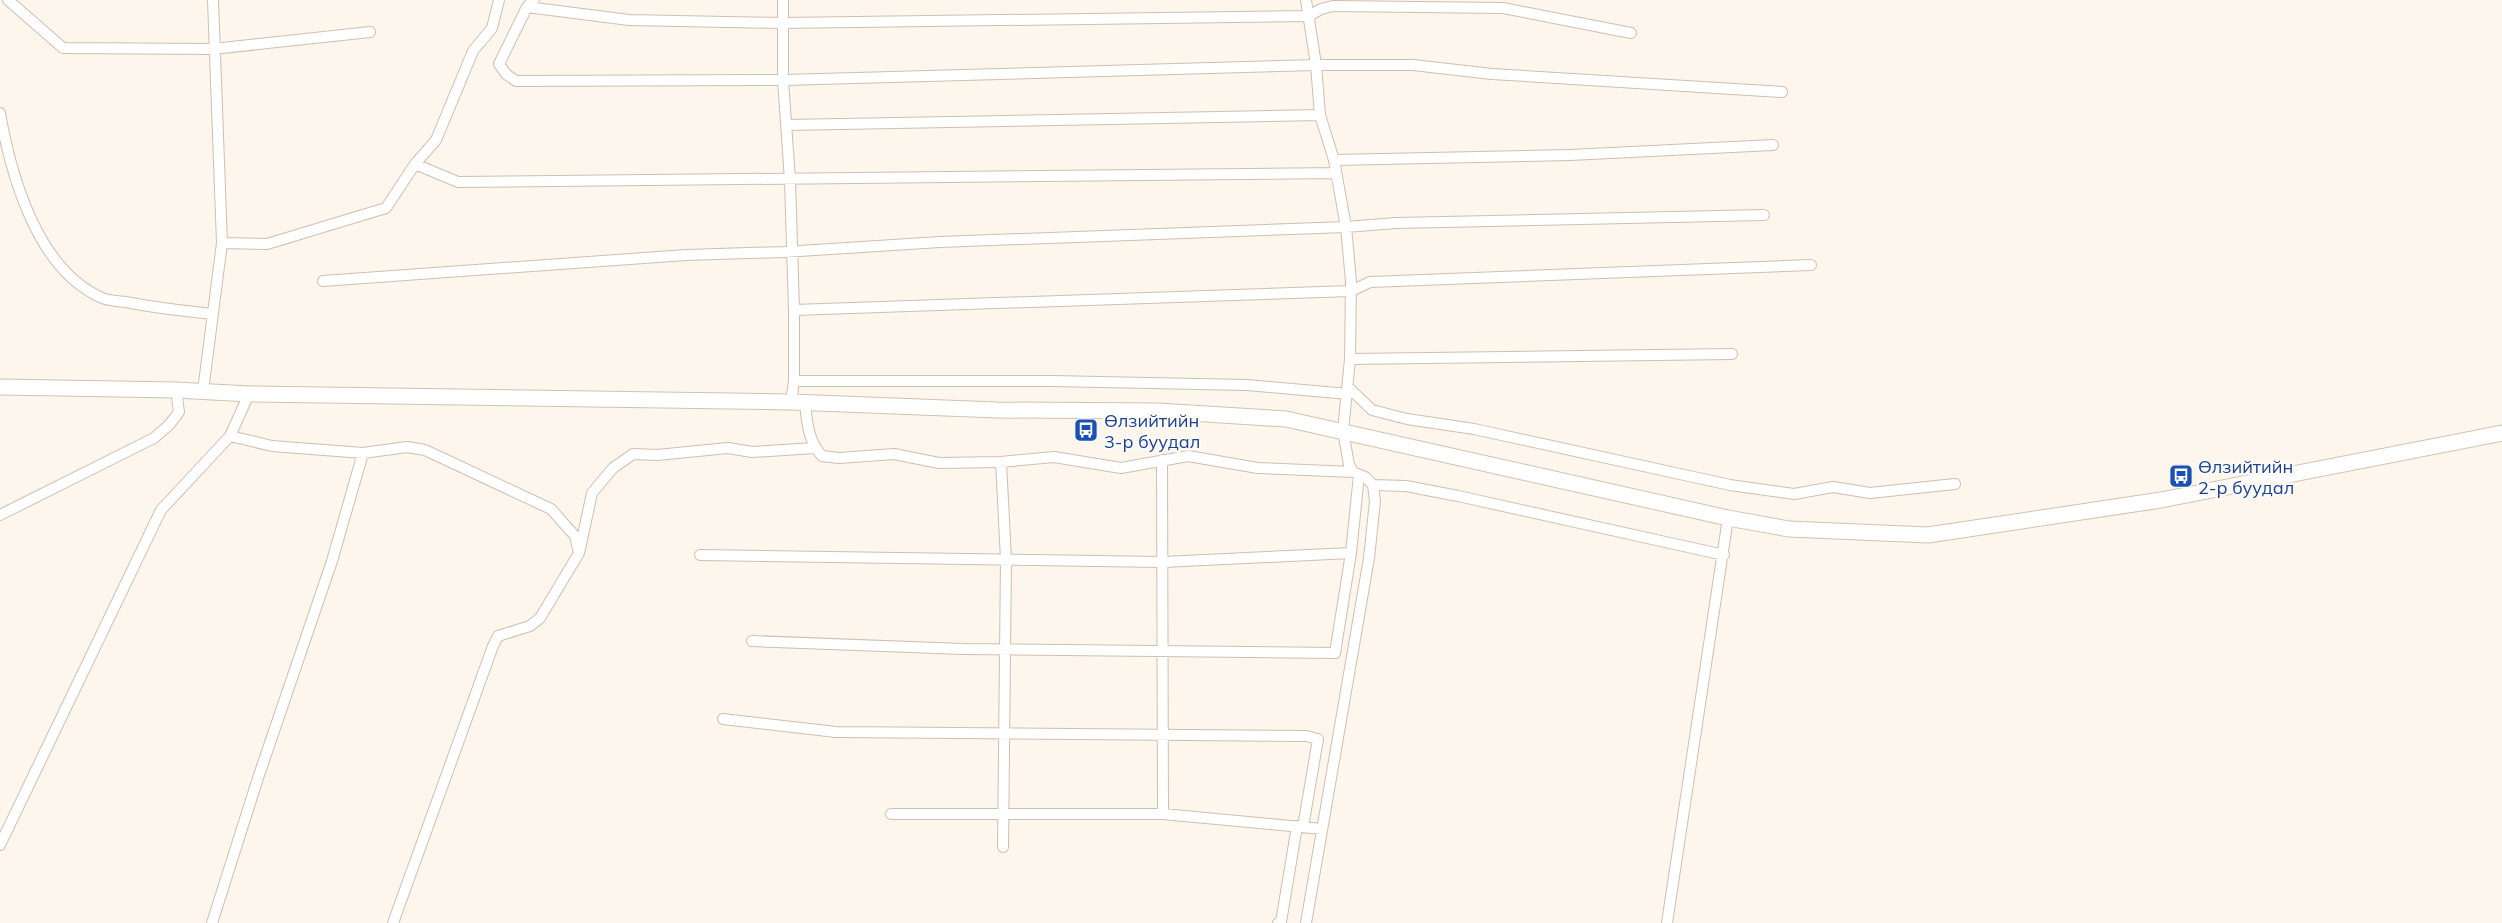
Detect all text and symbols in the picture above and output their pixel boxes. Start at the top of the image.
place label: Өлзийтийн 3-р буудал [1104,409,1200,453]
bus stop icon: Өлзийтийн 3-р буудал [1073,417,1099,443]
place label: Өлзийтийн 2-р буудал [2198,455,2294,499]
bus stop icon: Өлзийтийн 2-р буудал [2168,463,2194,489]

